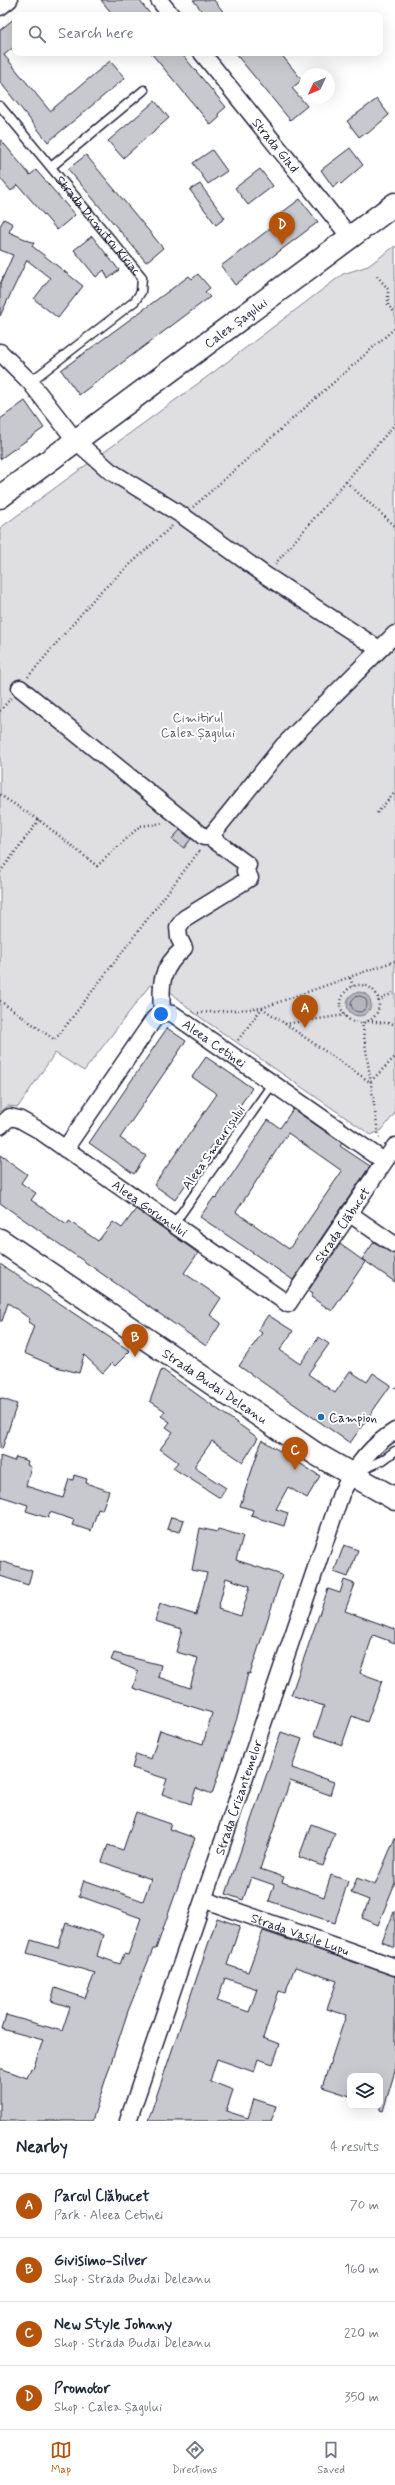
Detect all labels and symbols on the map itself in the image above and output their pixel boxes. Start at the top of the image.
north arrow [299,68,335,104]
street label: Strada Glad [248,115,302,177]
street label: Strada Dumitru Kiriac [51,172,145,280]
pin: D [269,212,295,245]
street label: Calea Șagului [201,295,271,353]
park label: Cimitirul Calea Șagului [161,710,235,742]
pin: A [292,995,318,1028]
your location [151,1004,171,1024]
street label: Aleea Cetinei [179,1016,249,1072]
street label: Aleea Smeurișului [179,1102,250,1193]
street label: Aleea Gorunului [108,1177,190,1241]
street label: Strada Clăbucet [311,1184,375,1267]
pin: B [122,1324,148,1357]
street label: Strada Budai Deleanu [159,1345,270,1429]
place label: Campion [329,1410,377,1427]
marker: Campion [316,1412,326,1422]
pin: C [282,1437,308,1470]
street label: Strada Crizantemelor [212,1737,267,1858]
street label: Strada Vasile Lupu [248,1910,351,1960]

